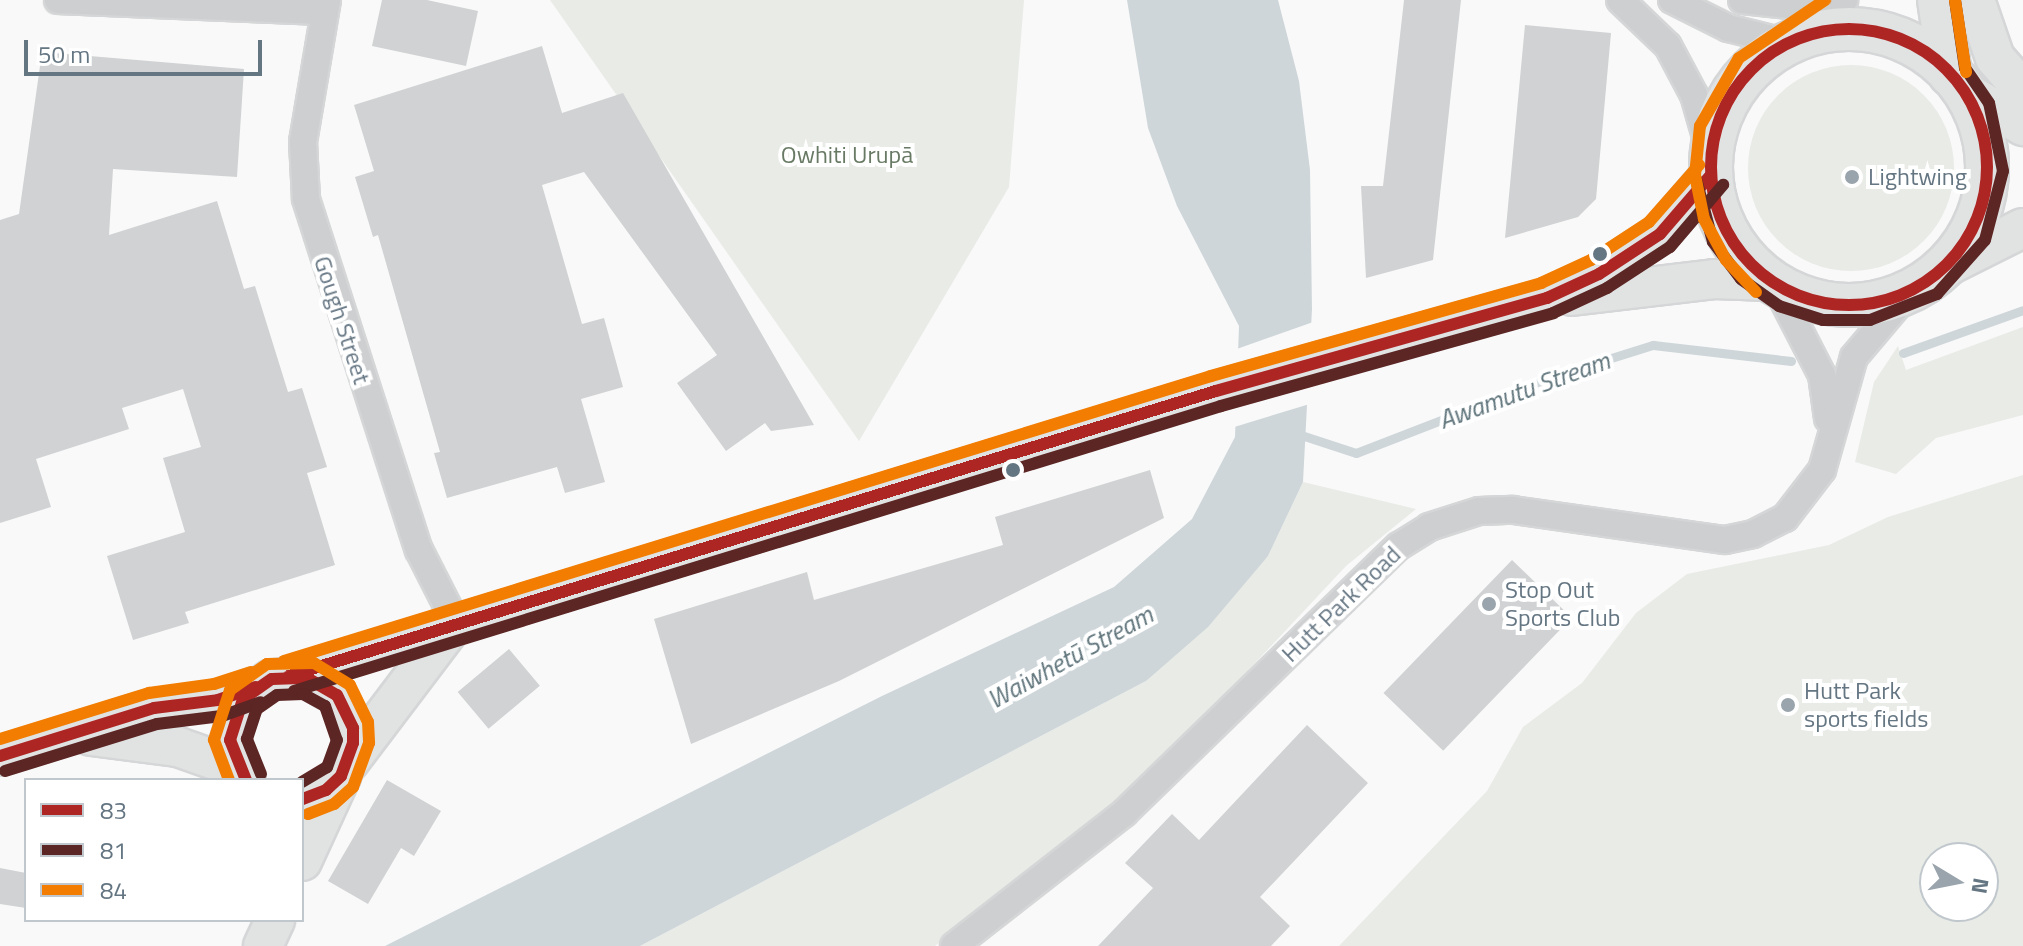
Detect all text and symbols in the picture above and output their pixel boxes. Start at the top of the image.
scale bar [28,24,266,74]
text: 50 m [38,36,90,72]
park label: Owhiti Urupā [781,141,913,169]
place label: Lightwing [1868,163,1967,191]
marker: Lightwing [1843,168,1861,186]
unlabelled marker [1592,246,1608,262]
street label: Gough Street [308,253,376,387]
water label: Awamutu Stream [1434,345,1614,435]
unlabelled marker [1005,462,1021,478]
street label: Hutt Park Road [1276,540,1406,668]
place label: Stop Out Sports Club [1505,576,1620,632]
marker: Stop Out Sports Club [1480,595,1498,613]
water label: Waiwhetū Stream [982,599,1158,715]
place label: Hutt Park sports fields [1804,677,1928,733]
marker: Hutt Park sports fields [1779,696,1797,714]
legend [24,778,304,922]
text: 83 [100,792,127,828]
text: 81 [100,832,127,868]
north arrow [1919,842,1999,922]
text: 84 [100,872,127,908]
text: N [1963,875,1999,896]

